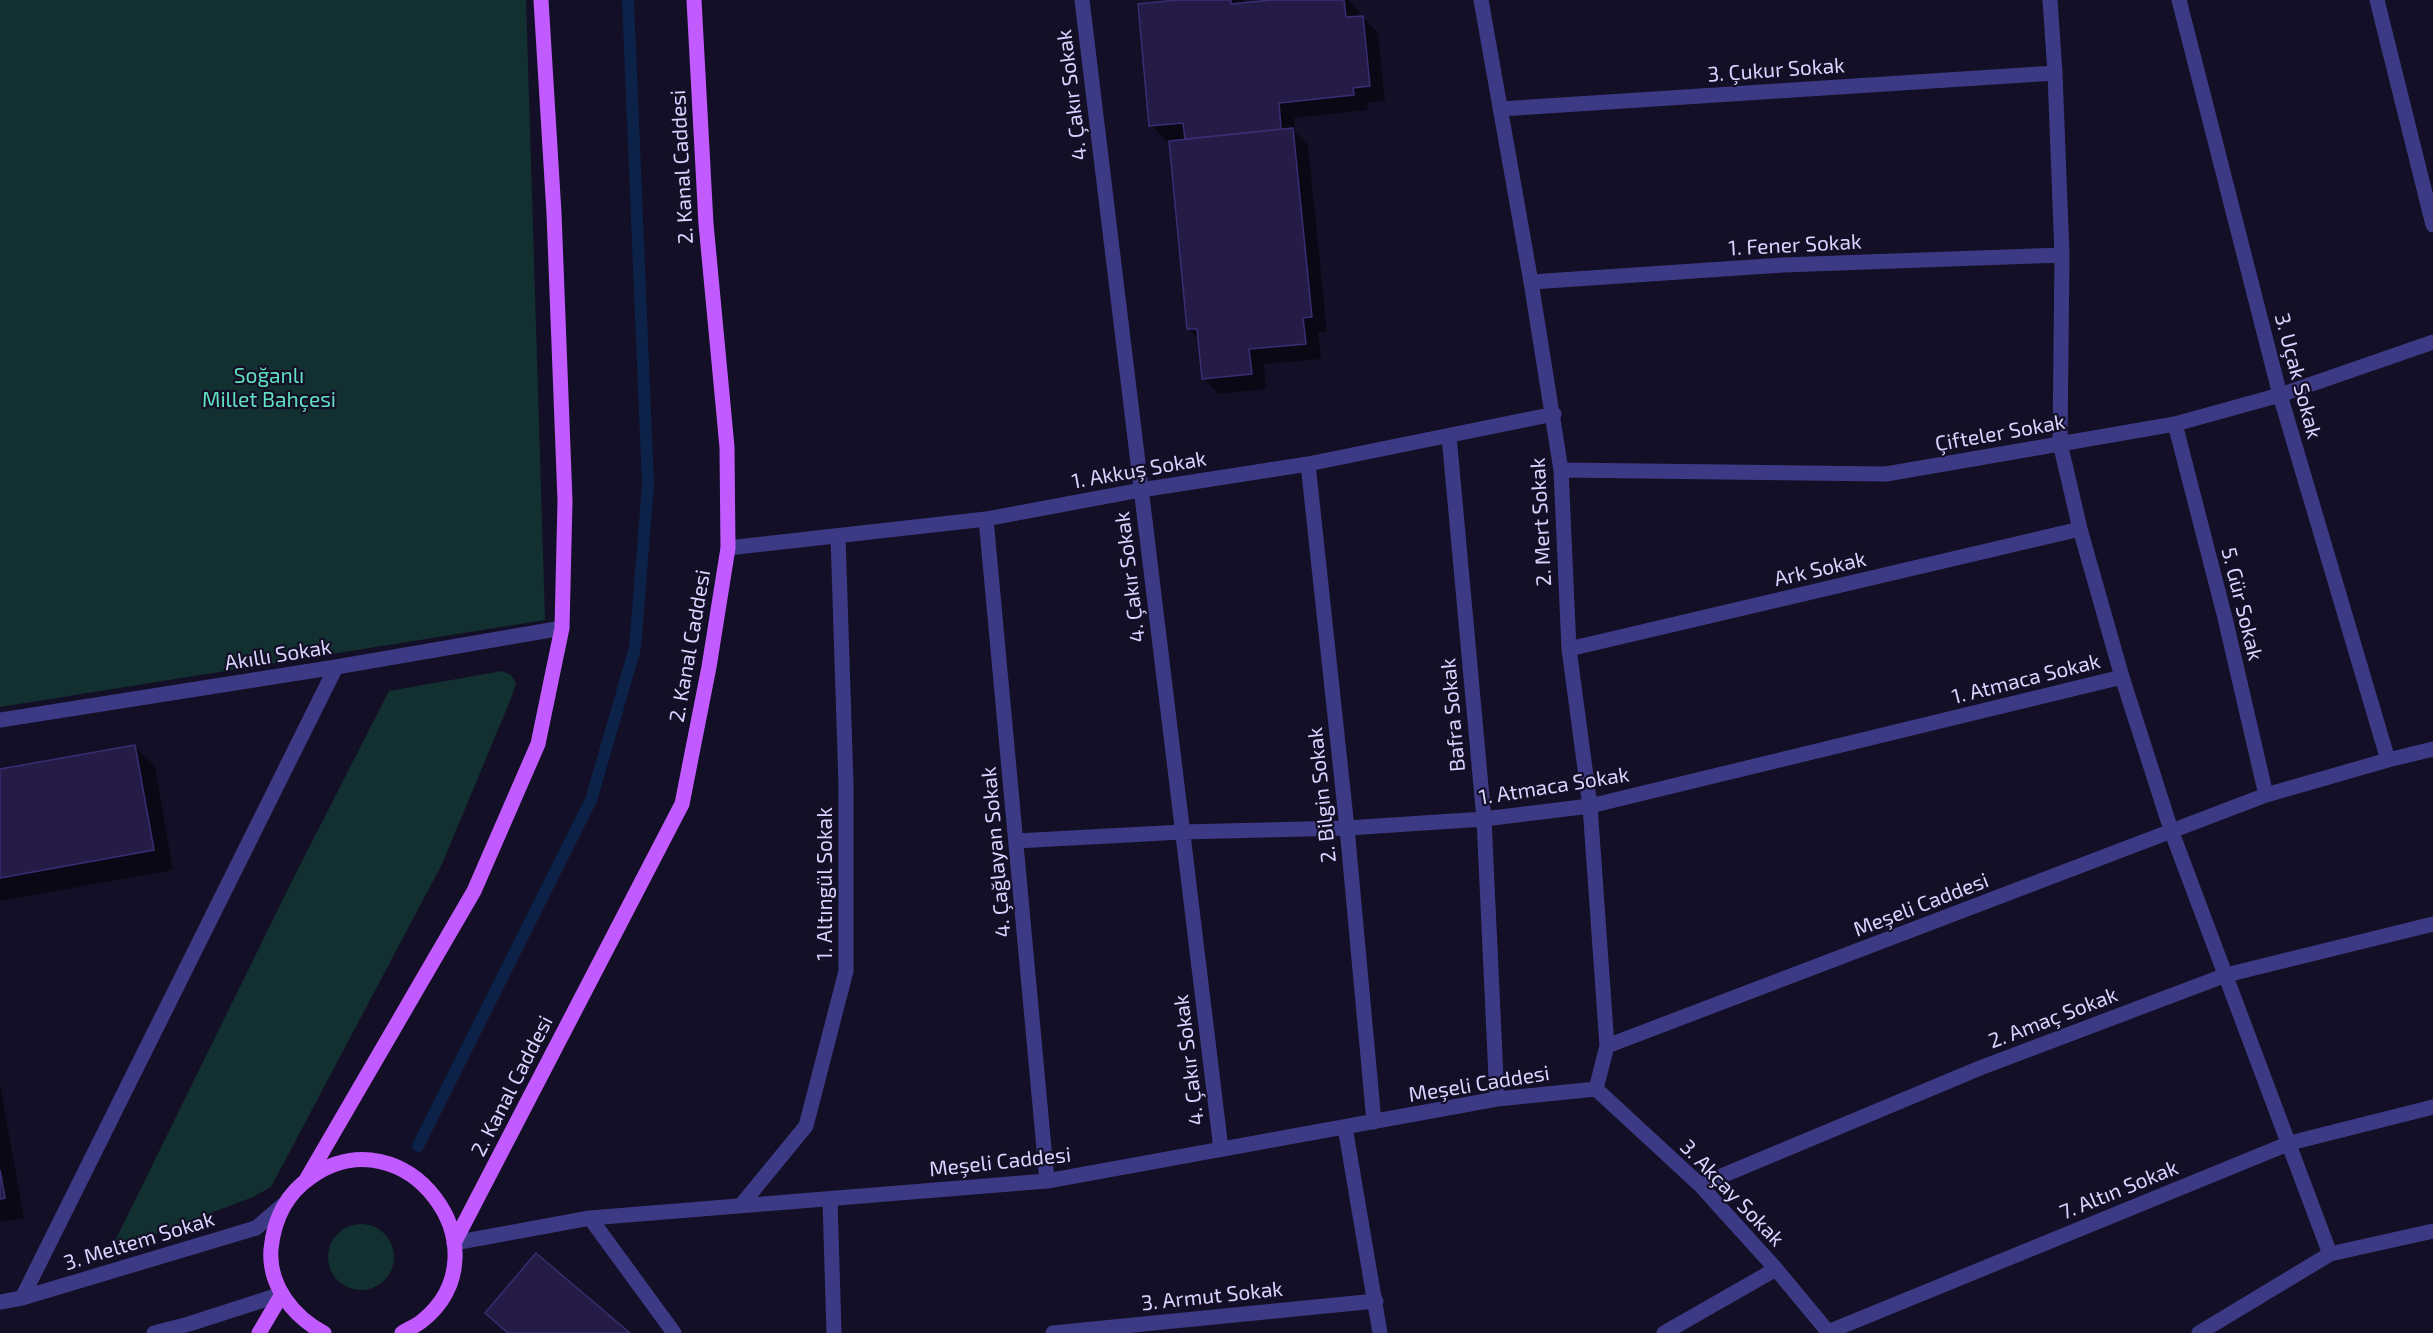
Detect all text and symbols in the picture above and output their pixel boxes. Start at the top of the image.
street label: 4. Çakır Sokak [1051,28,1093,162]
street label: 3. Çukur Sokak [1707,53,1845,87]
street label: 2. Kanal Caddesi [665,89,699,245]
street label: 1. Fener Sokak [1728,229,1862,261]
street label: 3. Uçak Sokak [2269,310,2327,442]
park label: Soğanlı Millet Bahçesi [202,363,336,413]
street label: Çifteler Sokak [1933,409,2067,457]
street label: 1. Akkuş Sokak [1070,446,1208,494]
street label: 2. Mert Sokak [1525,457,1557,587]
street label: 4. Çakır Sokak [1109,510,1151,644]
street label: 5. Gür Sokak [2216,545,2268,663]
street label: Ark Sokak [1772,546,1868,592]
street label: 2. Kanal Caddesi [664,568,716,724]
street label: Akıllı Sokak [223,634,333,676]
street label: 1. Atmaca Sokak [1949,648,2103,710]
street label: Bafra Sokak [1435,657,1471,773]
street label: 2. Bilgin Sokak [1302,726,1342,864]
street label: 1. Atmaca Sokak [1477,762,1631,810]
street label: 4. Çağlayan Sokak [976,766,1016,938]
street label: 1. Altıngül Sokak [812,807,838,961]
street label: Meşeli Caddesi [1850,868,1992,942]
street label: 2. Amaç Sokak [1985,982,2121,1054]
street label: 4. Çakır Sokak [1168,993,1210,1127]
street label: 2. Kanal Caddesi [466,1011,558,1161]
street label: Meşeli Caddesi [1407,1060,1551,1108]
street label: 3. Akçay Sokak [1675,1134,1789,1252]
street label: Meşeli Caddesi [928,1142,1072,1182]
street label: 7. Altın Sokak [2056,1155,2182,1225]
street label: 3. Meltem Sokak [61,1206,217,1276]
street label: 3. Armut Sokak [1140,1276,1284,1316]

